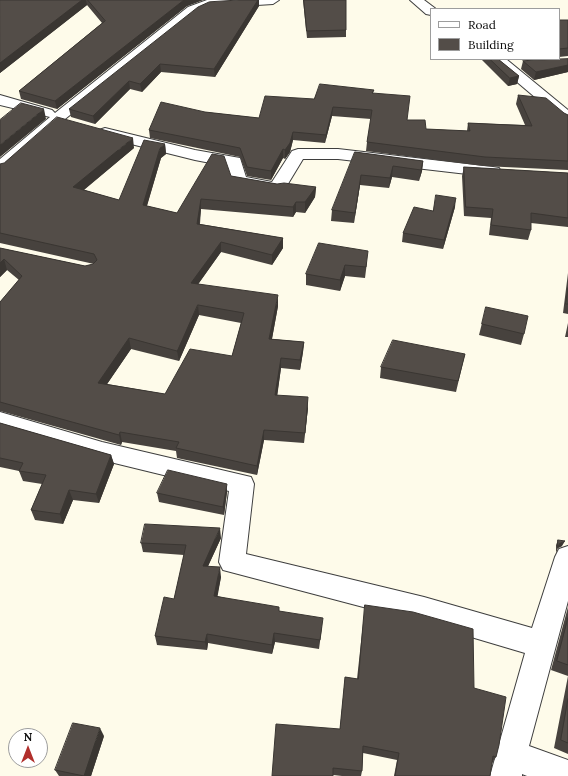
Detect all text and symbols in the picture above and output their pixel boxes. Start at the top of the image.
legend [430,8,560,60]
text: Road [468,17,496,32]
text: Building [468,37,514,52]
north arrow [8,728,48,768]
text: N [24,730,32,744]

